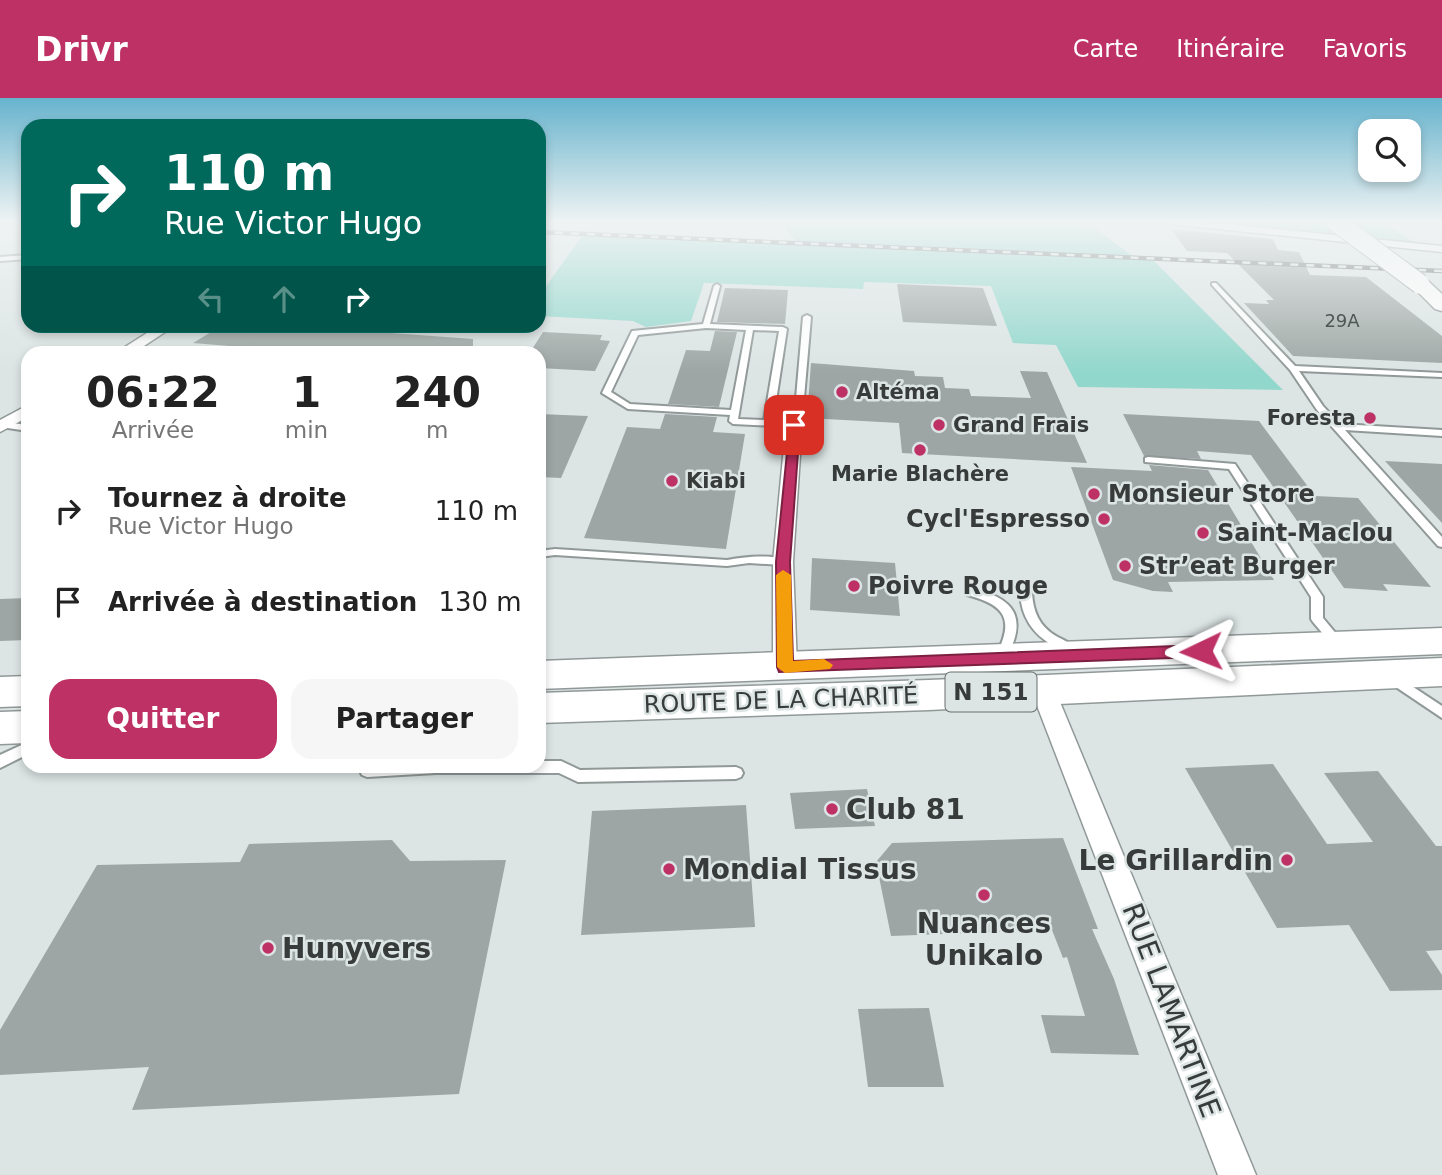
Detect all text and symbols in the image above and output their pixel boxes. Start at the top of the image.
text: Drivr [35,30,128,69]
text: Carte [1073,35,1138,63]
text: Itinéraire [1176,35,1285,63]
text: Favoris [1323,35,1407,63]
map controls [1358,119,1421,182]
button: search [1358,119,1421,182]
text: 110 m [164,145,334,202]
icon: right [49,147,140,238]
text: Rue Victor Hugo [164,204,422,242]
icon: left [192,280,230,318]
icon: ahead [265,280,303,318]
icon: right [338,280,376,318]
house number: 29A [1324,310,1360,331]
text: 06:22 [86,368,220,417]
text: 1 [292,368,321,417]
text: 240 [393,368,481,417]
place label: Altéma [856,380,940,404]
marker: Altéma [834,384,850,400]
pin [764,395,824,455]
icon: arrive [775,406,813,444]
place label: Foresta [1267,406,1356,430]
marker: Foresta [1362,410,1378,426]
place label: Grand Frais [953,413,1089,437]
text: Arrivée [112,417,194,443]
text: min [285,417,328,443]
text: m [426,417,448,443]
marker: Grand Frais [931,417,947,433]
marker: Marie Blachère [912,442,928,458]
place label: Marie Blachère [831,462,1009,486]
place label: Kiabi [686,469,746,493]
marker: Kiabi [664,473,680,489]
place label: Monsieur Store [1108,480,1315,508]
text: Tournez à droite [108,483,347,513]
marker: Monsieur Store [1086,486,1102,502]
icon: right [49,492,87,530]
text: 110 m [435,496,518,526]
place label: Cycl'Espresso [906,505,1090,533]
marker: Cycl'Espresso [1096,511,1112,527]
text: Rue Victor Hugo [108,513,294,539]
place label: Saint-Maclou [1217,519,1393,547]
marker: Saint-Maclou [1195,525,1211,541]
place label: Str’eat Burger [1139,552,1335,580]
marker: Str’eat Burger [1117,558,1133,574]
place label: Poivre Rouge [868,572,1048,600]
marker: Poivre Rouge [846,578,862,594]
icon: arrive [49,583,87,621]
text: Arrivée à destination [108,587,417,617]
text: 130 m [438,587,522,617]
position arrow [1164,614,1238,688]
road number: N 151 [946,672,1036,712]
button: Quitter [49,679,277,759]
button: Partager [291,679,518,759]
street label: ROUTE DE LA CHARITÉ [643,680,919,719]
place label: Club 81 [846,793,965,826]
marker: Club 81 [824,801,840,817]
place label: Le Grillardin [1079,844,1273,877]
marker: Le Grillardin [1279,852,1295,868]
place label: Mondial Tissus [683,853,917,886]
marker: Mondial Tissus [661,861,677,877]
marker: Nuances Unikalo [976,887,992,903]
street label: RUE LAMARTINE [1116,898,1228,1122]
place label: Nuances Unikalo [917,907,1051,972]
place label: Hunyvers [282,932,431,965]
marker: Hunyvers [260,940,276,956]

